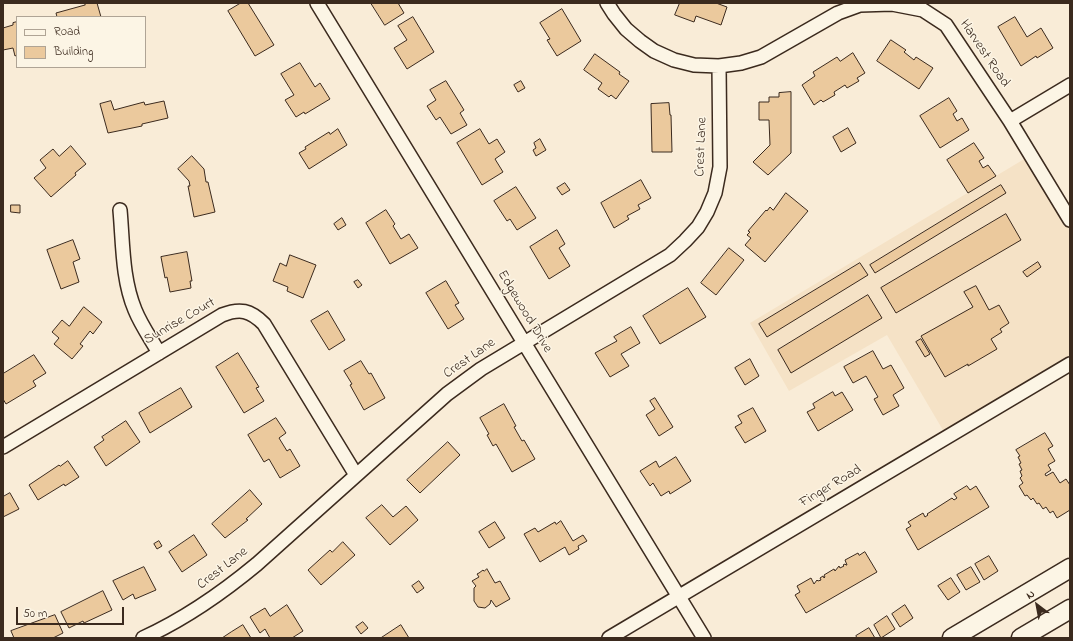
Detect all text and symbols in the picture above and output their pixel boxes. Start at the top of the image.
legend [16,16,146,68]
street label: Harvest Road [955,17,1013,91]
text: Road [54,23,80,41]
text: Building [54,43,93,61]
street label: Crest Lane [693,117,711,177]
street label: Edgewood Drive [493,268,555,356]
street label: Sunrise Court [141,295,219,349]
street label: Crest Lane [441,335,499,383]
street label: Finger Road [797,462,865,512]
street label: Crest Lane [194,544,252,594]
north arrow [1017,585,1057,625]
text: N [1023,586,1038,604]
scale bar [18,599,126,625]
text: 50 m [23,605,47,623]

